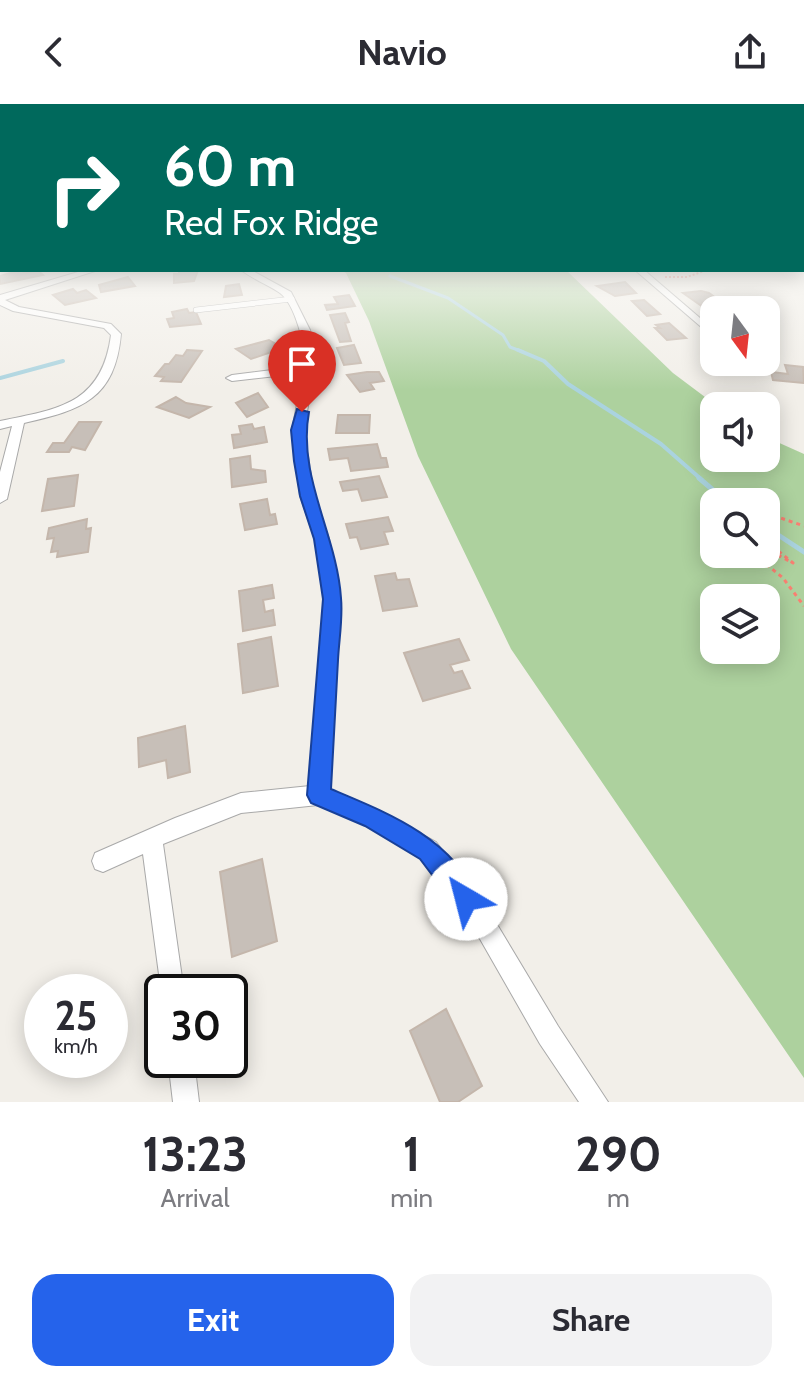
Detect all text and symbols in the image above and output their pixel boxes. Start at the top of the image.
icon: back [32,30,76,74]
text: Navio [357,30,447,74]
icon: share [728,30,772,74]
text: 60 m [164,132,296,200]
icon: right [32,136,136,240]
text: Red Fox Ridge [164,200,379,244]
north arrow [700,296,780,376]
map controls [700,296,780,664]
pin [268,330,336,412]
icon: arrive [280,342,324,386]
button: sound [700,392,780,472]
button: search [700,488,780,568]
button: layers [700,584,780,664]
position arrow [424,857,508,941]
speed limit sign: 30 [144,974,248,1078]
text: 25 [55,991,97,1040]
text: km/h [54,1034,98,1058]
text: 13:23 [142,1125,248,1183]
text: 1 [403,1125,420,1183]
text: 290 [575,1125,662,1183]
text: Arrival [160,1182,230,1214]
text: min [390,1182,433,1214]
text: m [607,1182,630,1214]
button: Exit [32,1274,394,1366]
button: Share [410,1274,772,1366]

